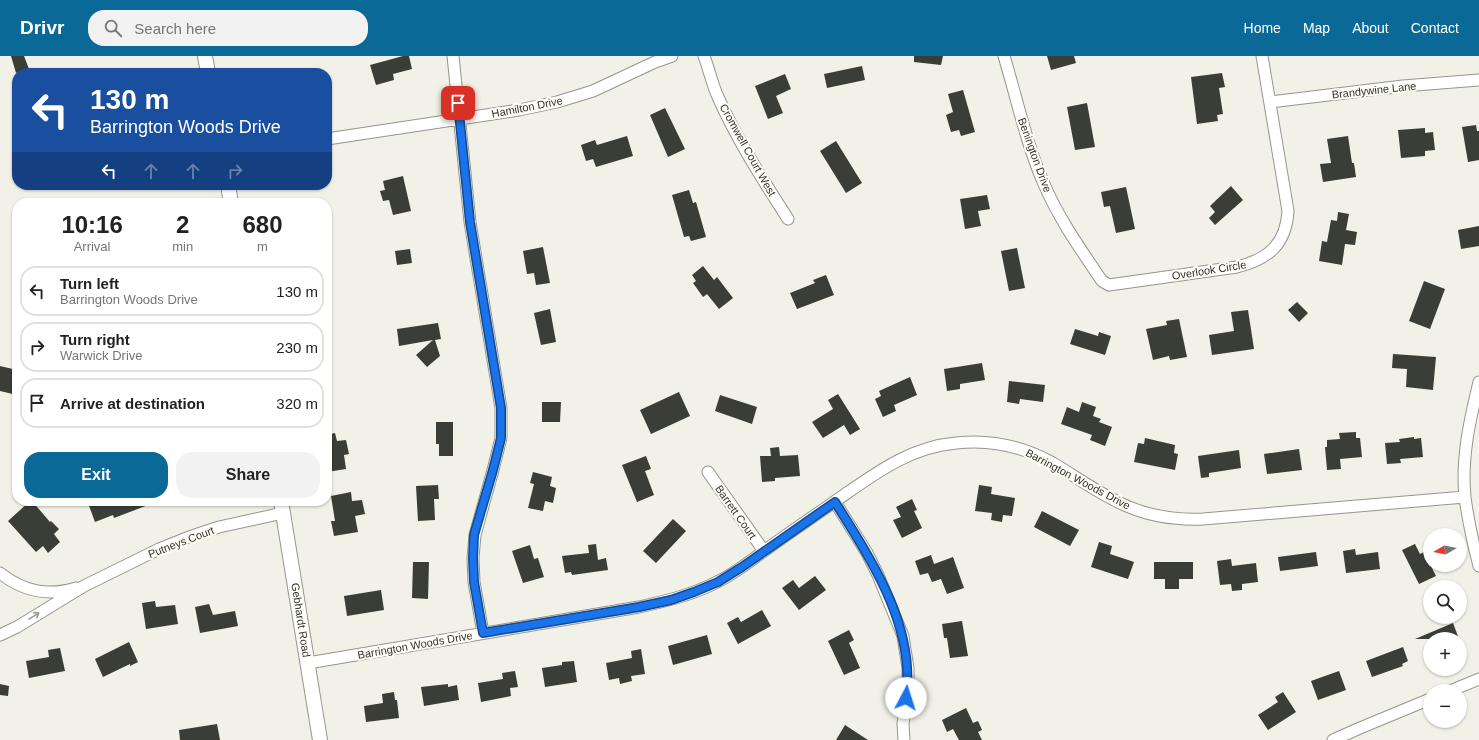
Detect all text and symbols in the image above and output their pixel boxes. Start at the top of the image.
search box [88,10,368,46]
text: Drivr [20,17,64,38]
icon: search [102,17,124,39]
text: Search here [134,20,216,37]
text: Home [1244,20,1281,36]
text: Map [1303,20,1330,36]
text: About [1352,20,1389,36]
text: Contact [1411,20,1459,36]
street label: Brandywine Lane [1331,80,1417,100]
icon: left [24,84,76,136]
text: 130 m [90,84,169,115]
pin [441,86,475,120]
icon: arrive [447,92,469,114]
street label: Hamilton Drive [490,94,564,120]
street label: Cromwell Court West [718,102,778,198]
street label: Benington Drive [1016,116,1054,194]
text: Barrington Woods Drive [90,117,281,137]
icon: left [98,160,120,182]
icon: ahead [140,160,162,182]
icon: ahead [182,160,204,182]
icon: right [224,160,246,182]
text: 10:16 [61,211,123,238]
text: 2 [176,211,189,238]
text: 680 [243,211,283,238]
text: Arrival [74,239,111,254]
text: min [172,239,193,254]
text: m [257,239,268,254]
street label: Overlook Circle [1171,258,1247,282]
text: Turn left [60,275,119,292]
icon: left [26,280,48,302]
text: 130 m [276,283,318,300]
text: Barrington Woods Drive [60,292,198,307]
text: Turn right [60,331,130,348]
icon: right [26,336,48,358]
text: 230 m [276,339,318,356]
text: Warwick Drive [60,348,143,363]
icon: arrive [26,392,48,414]
text: Arrive at destination [60,395,205,412]
text: 320 m [276,395,318,412]
street label: Barrington Woods Drive [1024,446,1132,512]
button: Exit [24,452,168,498]
button: Share [176,452,320,498]
street label: Barrett Court [713,483,759,541]
street label: Putneys Court [146,524,216,560]
north arrow [1423,528,1467,572]
map controls [1423,528,1467,728]
button: search [1423,580,1467,624]
street label: Gebhardt Road [289,582,313,658]
one-way arrow [28,612,40,620]
street label: Barrington Woods Drive [357,629,473,661]
button: + [1423,632,1467,676]
position arrow [885,677,927,719]
button: − [1423,684,1467,728]

